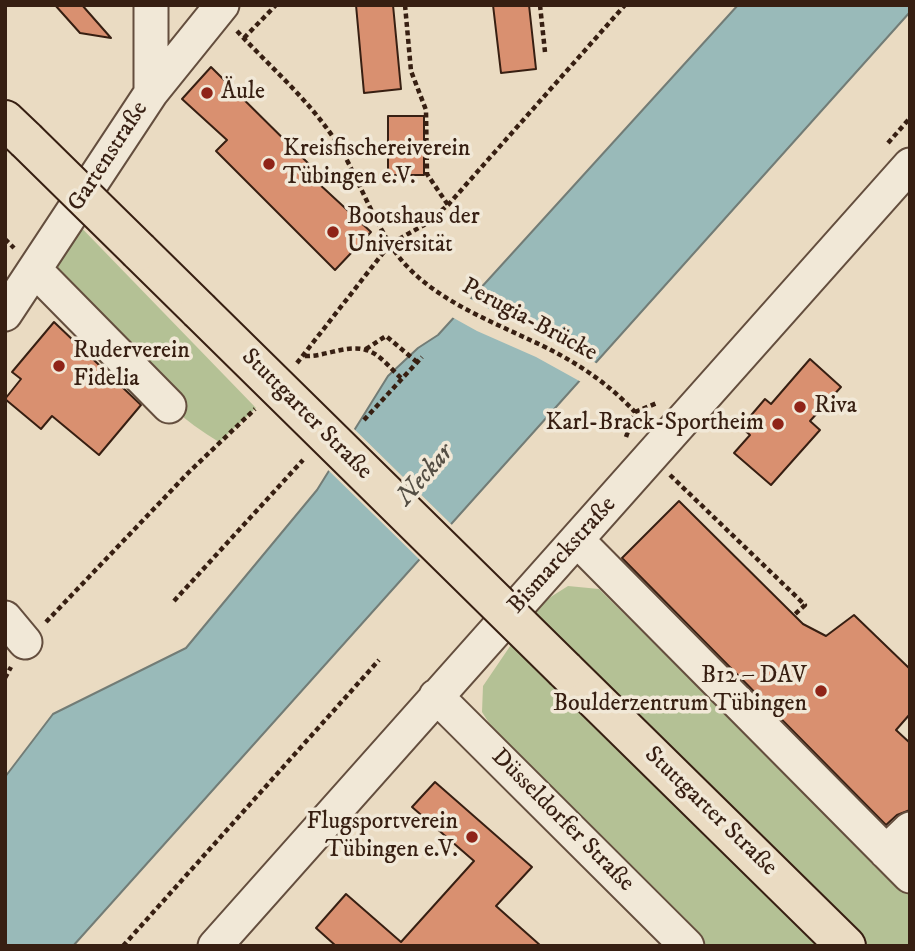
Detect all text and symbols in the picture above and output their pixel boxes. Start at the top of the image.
place label: Äule [221,79,265,107]
marker: Äule [199,85,215,101]
street label: Gartenstraße [63,97,155,217]
place label: Kreisfischereiverein Tübingen e.V. [283,136,470,192]
marker: Kreisfischereiverein Tübingen e.V. [261,156,277,172]
place label: Bootshaus der Universität [347,204,480,260]
marker: Bootshaus der Universität [325,224,341,240]
street label: Perugia-Brücke [456,273,602,369]
place label: Ruderverein Fidelia [73,338,190,394]
street label: Stuttgarter Straße [234,343,378,487]
marker: Ruderverein Fidelia [51,358,67,374]
place label: Riva [814,393,857,421]
marker: Riva [792,399,808,415]
place label: Karl-Brack-Sportheim [546,410,764,438]
marker: Karl-Brack-Sportheim [770,416,786,432]
water label: Neckar [391,439,461,513]
street label: Bismarckstraße [503,491,623,621]
place label: B12 – DAV Boulderzentrum Tübingen [553,663,807,719]
marker: B12 – DAV Boulderzentrum Tübingen [813,683,829,699]
street label: Stuttgarter Straße [638,741,782,883]
street label: Düsseldorfer Straße [484,743,640,899]
place label: Flugsportverein Tübingen e.V. [307,809,458,865]
marker: Flugsportverein Tübingen e.V. [464,829,480,845]

